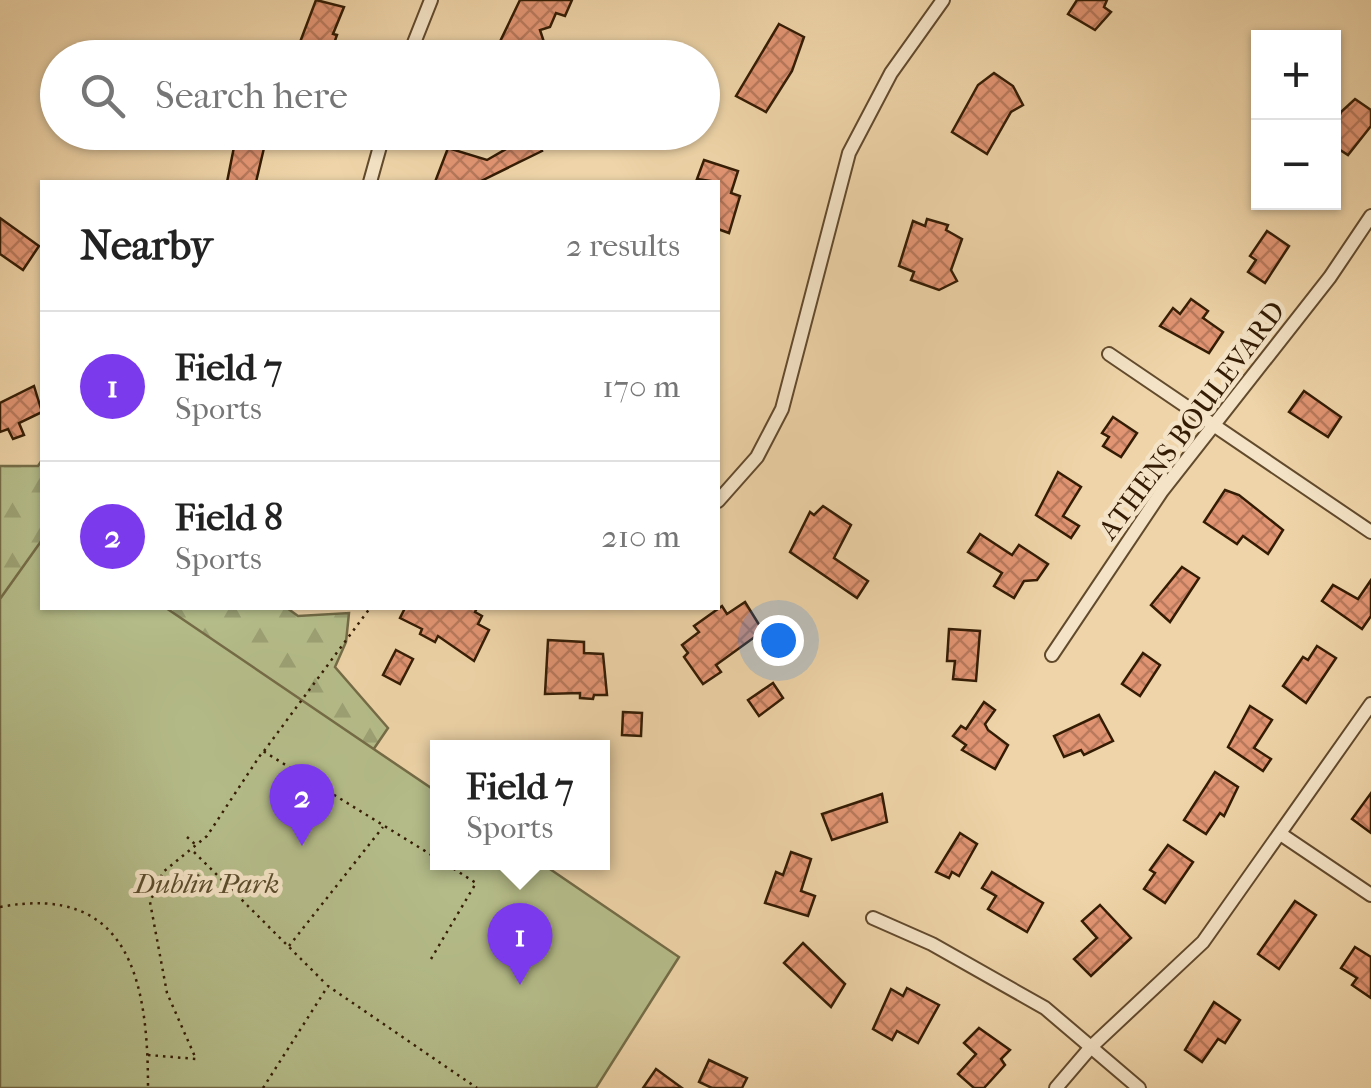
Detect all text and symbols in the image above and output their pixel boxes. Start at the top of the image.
map controls [1251,30,1341,210]
button: + [1251,30,1341,120]
search box [40,40,720,150]
icon: search [75,68,130,123]
text: Search here [155,73,348,118]
button: − [1251,120,1341,210]
text: Nearby [80,221,212,270]
text: 2 results [566,227,680,264]
street label: ATHENS BOULEVARD [1091,295,1292,547]
text: Field 7 [175,345,282,390]
text: 1 [107,368,118,405]
text: 170 m [602,368,680,405]
text: Sports [175,390,262,427]
text: Field 8 [175,495,283,540]
text: 2 [104,518,121,555]
text: 210 m [601,518,680,555]
text: Sports [175,540,262,577]
your location [753,615,804,666]
popup [430,740,610,870]
pin: 2 [270,764,334,846]
text: Field 7 [466,764,574,809]
text: Sports [466,809,553,846]
park label: Dublin Park [133,867,279,900]
pin: 1 [488,902,552,985]

